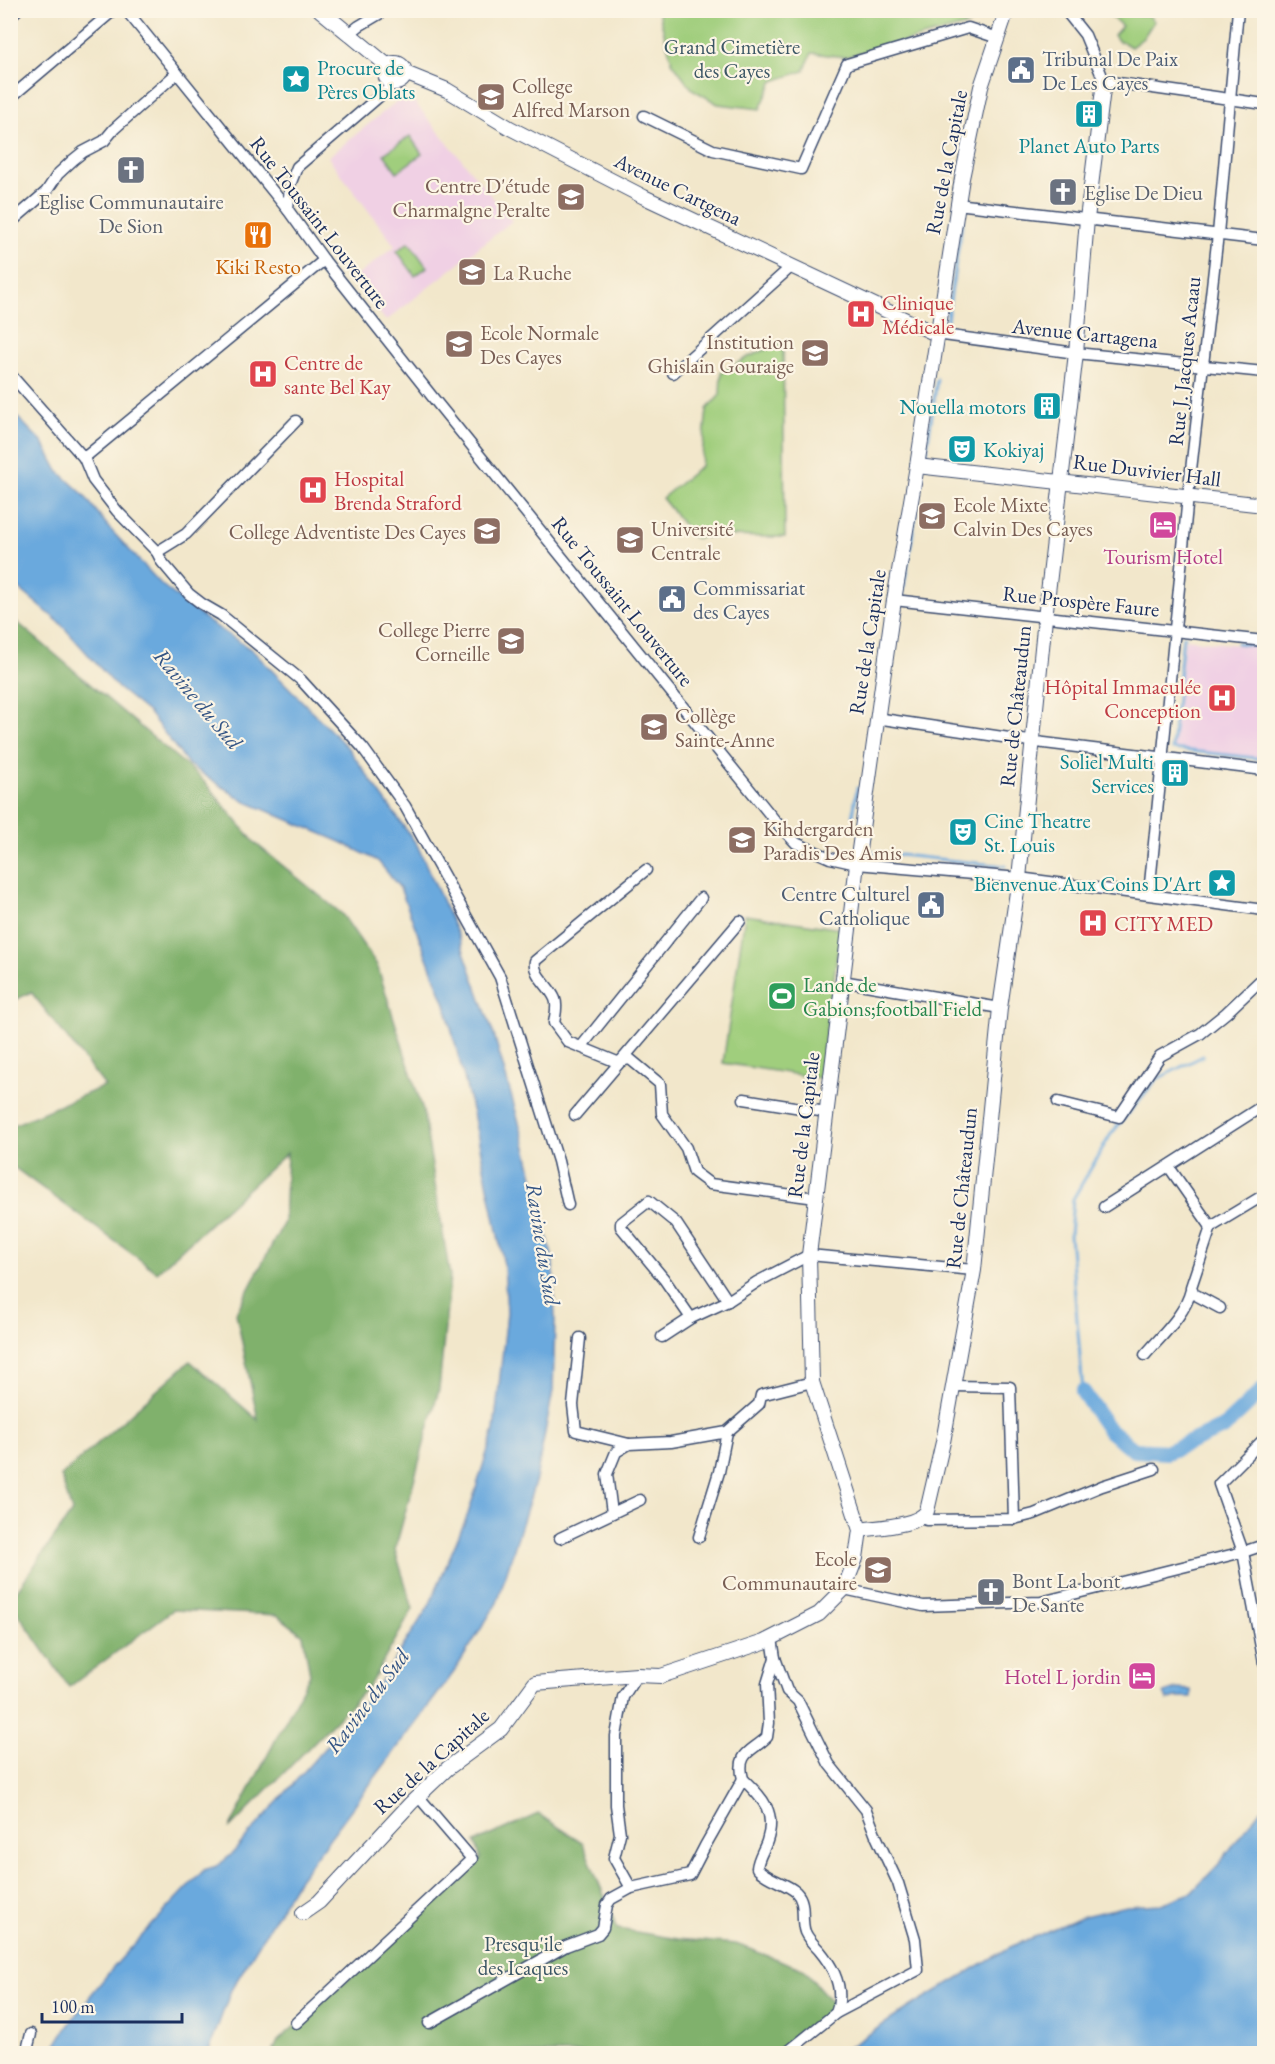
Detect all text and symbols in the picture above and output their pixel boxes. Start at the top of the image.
park label: Grand Cimetière des Cayes [664,33,800,84]
place label: Tribunal De Paix De Les Cayes [1042,45,1178,96]
place label: Procure de Pères Oblats [317,54,415,105]
public building icon: Tribunal De Paix De Les Cayes [1005,54,1037,86]
place icon: Procure de Pères Oblats [280,63,312,95]
place label: College Alfred Marson [511,72,630,123]
school or university icon: College Alfred Marson [475,81,507,113]
street label: Rue de la Capitale [919,87,973,237]
building icon: Planet Auto Parts [1073,98,1105,130]
street label: Rue Toussaint Louverture [244,130,396,314]
place label: Planet Auto Parts [1018,132,1160,159]
street label: Avenue Cartgena [609,146,747,232]
church icon: Eglise Communautaire De Sion [115,154,147,186]
place label: Centre D'étude Charmalgne Peralte [393,172,550,223]
church icon: Eglise De Dieu [1047,176,1079,208]
place label: Eglise De Dieu [1084,179,1203,206]
school or university icon: Centre D'étude Charmalgne Peralte [555,181,587,213]
place label: Eglise Communautaire De Sion [38,188,224,239]
restaurant icon: Kiki Resto [242,219,274,251]
place label: Kiki Resto [215,253,301,280]
school or university icon: La Ruche [456,256,488,288]
place label: La Ruche [493,259,571,286]
street label: Rue J. Jacques Acaau [1162,275,1206,447]
place label: Clinique Médicale [882,289,954,340]
hospital icon: Clinique Médicale [845,298,877,330]
street label: Avenue Cartagena [1010,312,1160,354]
place label: Ecole Normale Des Cayes [480,319,599,370]
school or university icon: Ecole Normale Des Cayes [443,328,475,360]
place label: Institution Ghislain Gouraige [647,328,794,379]
school or university icon: Institution Ghislain Gouraige [799,337,831,369]
place label: Centre de sante Bel Kay [284,349,391,400]
hospital icon: Centre de sante Bel Kay [247,358,279,390]
building icon: Nouella motors [1031,390,1063,422]
place label: Nouella motors [900,393,1026,420]
theatre icon: Kokiyaj [946,433,978,465]
place label: Kokiyaj [983,436,1044,463]
street label: Rue Duvivier Hall [1071,448,1223,492]
place label: Hospital Brenda Straford [334,465,462,516]
hospital icon: Hospital Brenda Straford [297,474,329,506]
place label: Ecole Mixte Calvin Des Cayes [953,491,1093,542]
school or university icon: Ecole Mixte Calvin Des Cayes [916,500,948,532]
hotel icon: Tourism Hotel [1147,509,1179,541]
street label: Rue Toussaint Louverture [546,510,700,692]
school or university icon: College Adventiste Des Cayes [471,515,503,547]
place label: Université Centrale [651,515,733,566]
place label: College Adventiste Des Cayes [229,518,466,545]
school or university icon: Université Centrale [614,524,646,556]
place label: Tourism Hotel [1103,543,1223,570]
street label: Rue de la Capitale [842,567,892,717]
place label: Commissariat des Cayes [693,574,806,625]
street label: Rue Prospère Faure [1001,579,1161,623]
public building icon: Commissariat des Cayes [656,583,688,615]
place label: College Pierre Corneille [378,616,490,667]
street label: Rue de Châteaudun [993,624,1037,788]
school or university icon: College Pierre Corneille [495,625,527,657]
water label: Ravine du Sud [147,642,249,756]
place label: Hôpital Immaculée Conception [1044,673,1201,724]
hospital icon: Hôpital Immaculée Conception [1206,682,1238,714]
place label: Collège Sainte-Anne [675,702,775,753]
school or university icon: Collège Sainte-Anne [638,711,670,743]
place label: Soliel Multi Services [1060,748,1154,799]
building icon: Soliel Multi Services [1159,757,1191,789]
place label: Cine Theatre St. Louis [984,807,1091,858]
place label: Kihdergarden Paradis Des Amis [763,815,902,866]
theatre icon: Cine Theatre St. Louis [947,816,979,848]
school or university icon: Kihdergarden Paradis Des Amis [726,824,758,856]
place icon: Bienvenue Aux Coins D'Art [1206,867,1238,899]
place label: Bienvenue Aux Coins D'Art [974,870,1201,897]
place label: Centre Culturel Catholique [781,880,910,931]
public building icon: Centre Culturel Catholique [915,889,947,921]
hospital icon: CITY MED [1077,907,1109,939]
place label: CITY MED [1114,910,1213,937]
place label: Lande de Gabions;football Field [803,971,982,1022]
sports icon: Lande de Gabions;football Field [766,980,798,1012]
street label: Rue de la Capitale [781,1051,825,1199]
street label: Rue de Châteaudun [939,1106,983,1270]
water label: Ravine du Sud [519,1181,567,1308]
place label: Ecole Communautaire [722,1545,857,1596]
school or university icon: Ecole Communautaire [862,1554,894,1586]
place label: Bont La bont De Sante [1012,1567,1121,1618]
church icon: Bont La bont De Sante [975,1576,1007,1608]
water label: Ravine du Sud [318,1642,416,1759]
hotel icon: Hotel L jordin [1126,1660,1158,1692]
place label: Hotel L jordin [1004,1663,1121,1690]
street label: Rue de la Capitale [367,1702,495,1820]
park label: Presqu'ile des Icaques [478,1930,568,1981]
scale bar [42,1986,182,2024]
text: 100 m [51,1995,95,2018]

